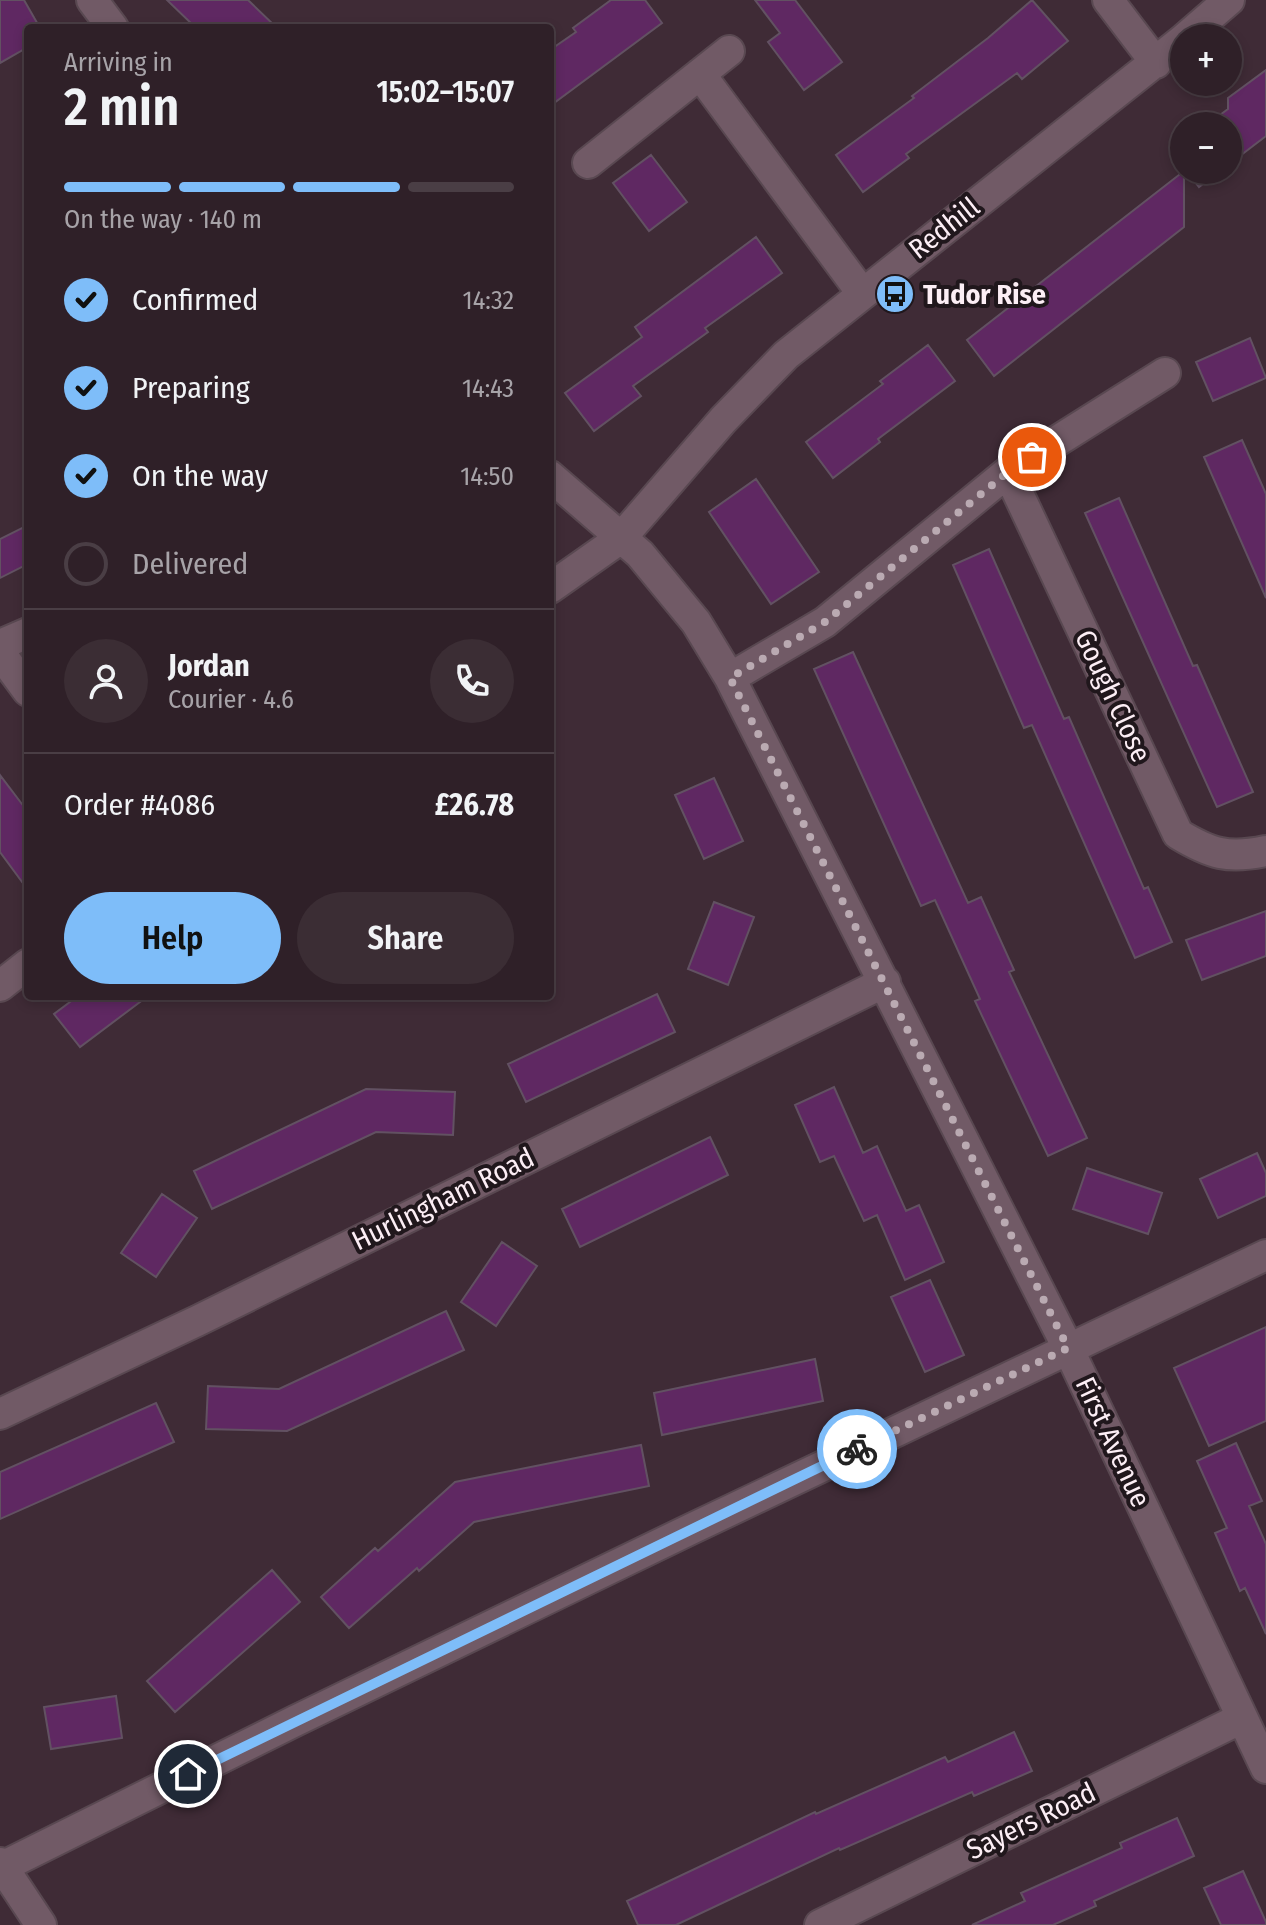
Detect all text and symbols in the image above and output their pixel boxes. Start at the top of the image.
map controls [1170,24,1242,184]
button: + [1170,24,1242,96]
text: Arriving in [64,47,173,78]
text: 15:02–15:07 [376,74,514,110]
text: 2 min [64,76,180,139]
button: − [1170,112,1242,184]
street label: Redhill [902,190,986,266]
text: On the way · 140 m [64,204,262,235]
bus stop icon: Tudor Rise [874,273,916,315]
icon: check [64,278,108,322]
place label: Tudor Rise [923,278,1046,311]
text: Confirmed [132,282,258,318]
text: 14:32 [463,285,514,316]
icon: check [64,366,108,410]
text: Preparing [132,370,250,406]
text: 14:43 [462,373,514,404]
pin [998,423,1066,491]
icon: bag [1010,435,1054,479]
icon: check [64,454,108,498]
text: On the way [132,458,268,494]
text: 14:50 [460,461,514,492]
text: Delivered [132,546,248,582]
street label: Gough Close [1068,625,1158,767]
button: person [64,639,148,723]
button: phone [430,639,514,723]
text: Jordan [168,648,250,684]
text: Courier · 4.6 [168,684,294,715]
text: Order #4086 [64,787,215,823]
text: £26.78 [435,787,514,823]
button: Help [64,892,281,984]
button: Share [297,892,514,984]
street label: Hurlingham Road [347,1141,539,1257]
street label: First Avenue [1069,1372,1157,1512]
courier [817,1409,897,1489]
icon: bike [835,1427,879,1471]
pin [154,1740,222,1808]
icon: home [166,1752,210,1796]
street label: Sayers Road [961,1776,1101,1866]

